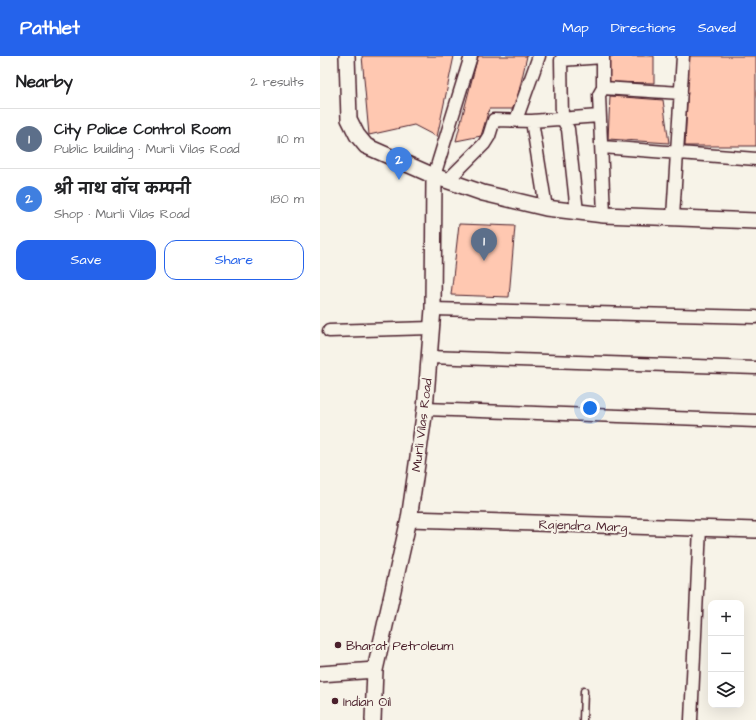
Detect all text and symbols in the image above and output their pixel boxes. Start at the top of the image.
text: Pathlet [20,15,80,42]
text: Map [562,18,589,38]
text: Directions [611,18,676,38]
text: Saved [698,18,736,38]
text: Nearby [16,70,73,94]
text: 2 results [250,73,304,91]
text: City Police Control Room [54,119,230,140]
text: 1 [28,130,30,148]
text: 110 m [277,130,304,148]
text: Public building · Murli Vilas Road [54,140,240,158]
pin: 2 [386,147,412,180]
text: श्री नाथ वॉच कम्पनी [54,179,190,200]
text: 2 [25,190,33,208]
text: 180 m [270,190,304,208]
text: Shop · Murli Vilas Road [54,205,190,223]
pin: 1 [471,228,497,261]
button: Save [16,240,156,280]
button: Share [164,240,304,280]
street label: Murli Vilas Road [407,377,437,473]
your location [580,398,600,418]
street label: Rajendra Marg [538,515,628,538]
map controls [708,600,744,708]
button: + [708,600,744,636]
button: − [708,636,744,672]
place label: Bharat Petroleum [346,637,454,655]
marker: Bharat Petroleum [333,640,343,650]
button: layers [708,672,744,708]
place label: Indian Oil [343,693,391,711]
marker: Indian Oil [330,696,340,706]

